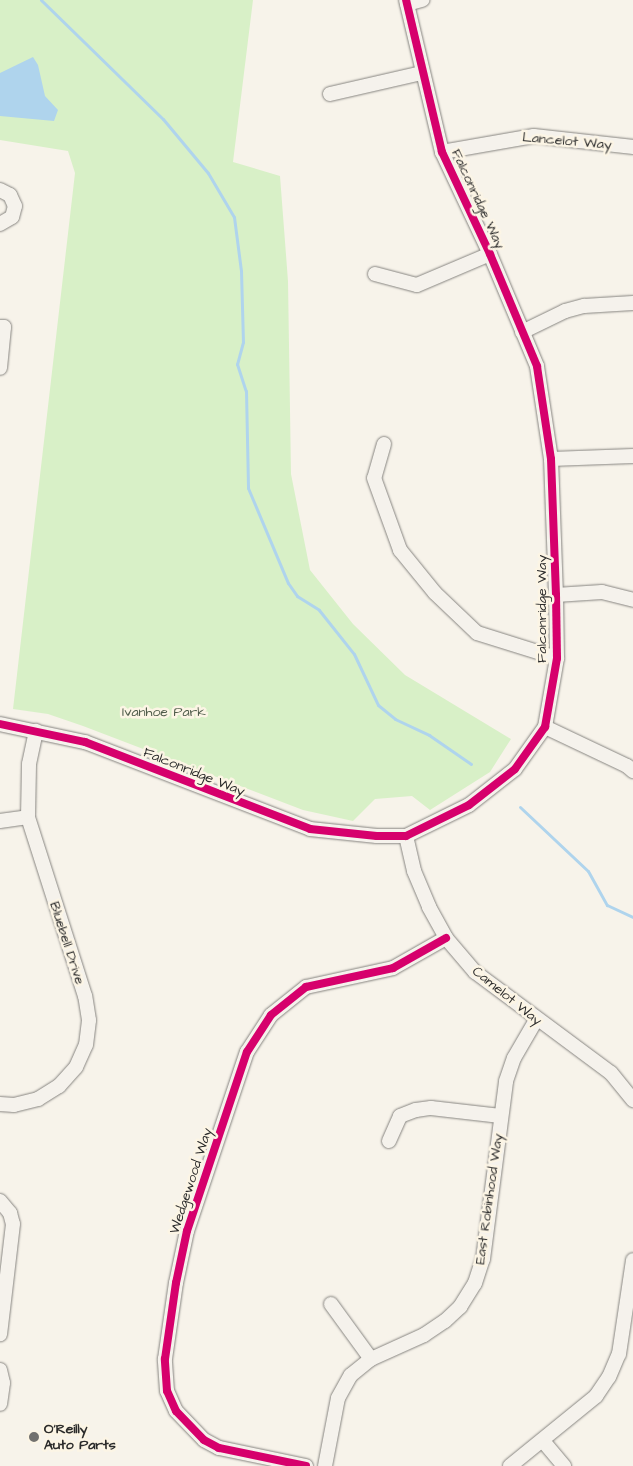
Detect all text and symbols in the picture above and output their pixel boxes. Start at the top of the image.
street label: Lancelot Way [522,129,612,153]
street label: Falconridge Way [448,146,508,252]
street label: Falconridge Way [534,555,550,663]
park label: Ivanhoe Park [122,704,206,720]
street label: Falconridge Way [141,744,247,800]
street label: Bluebell Drive [46,899,88,987]
street label: Camelot Way [469,963,545,1029]
street label: Wedgewood Way [166,1126,216,1236]
street label: East Robinhood Way [471,1132,507,1266]
place label: O'Reilly Auto Parts [44,1421,116,1454]
marker: O'Reilly Auto Parts [28,1431,40,1443]

